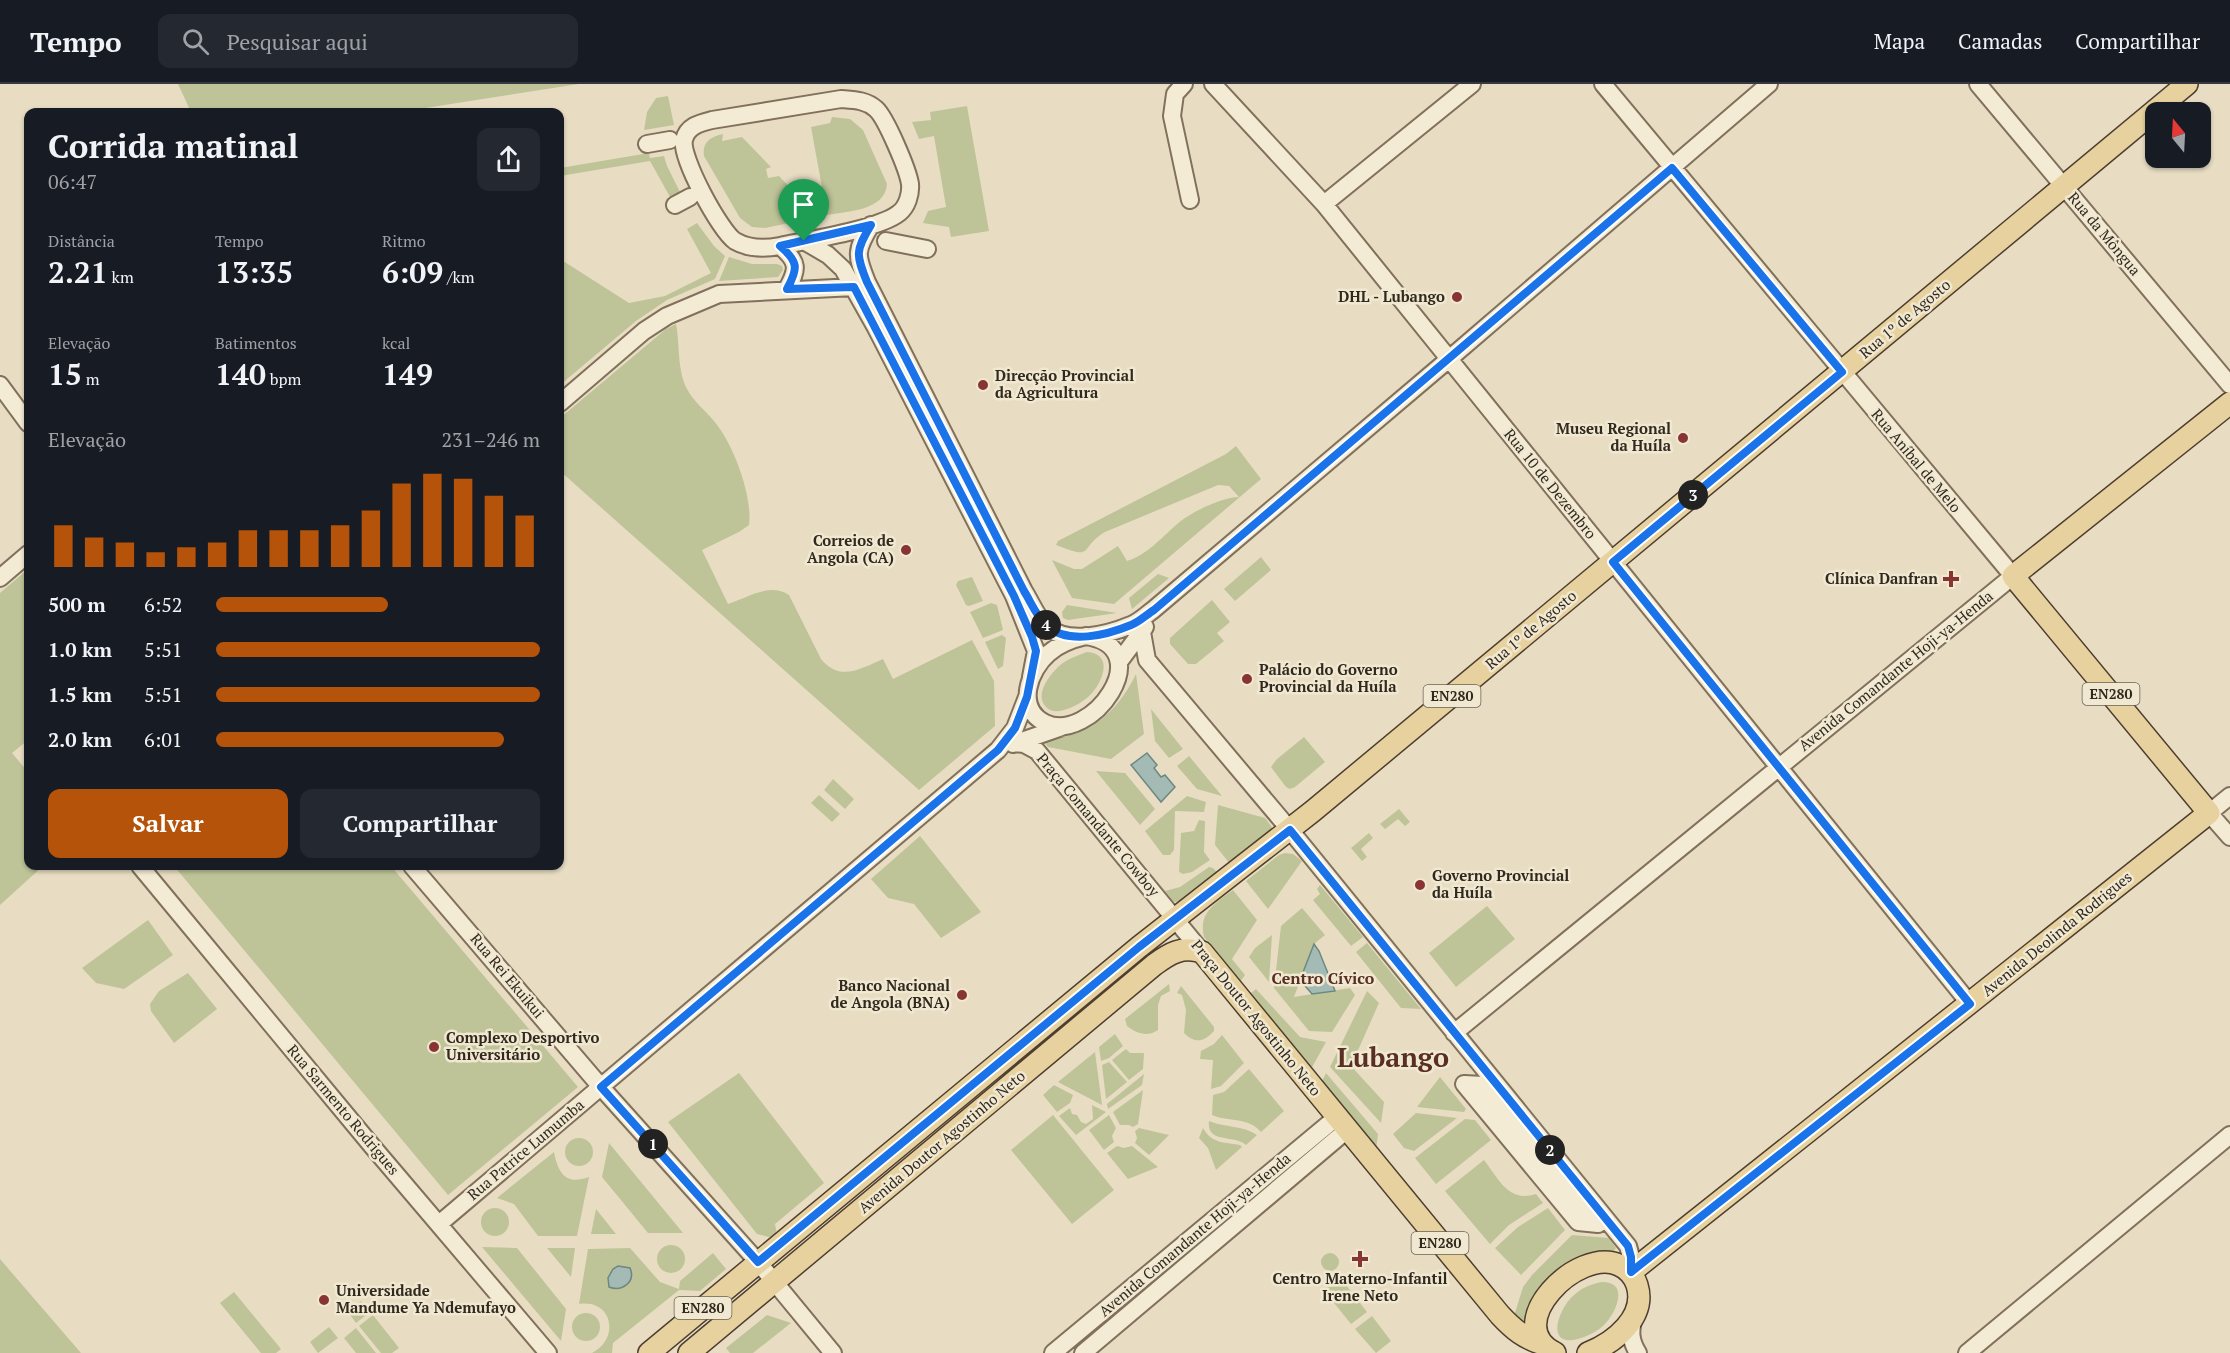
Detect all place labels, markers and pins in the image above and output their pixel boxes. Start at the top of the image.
pin [778,179,829,241]
place label: DHL - Lubango [1338,286,1445,306]
marker: DHL - Lubango [1450,290,1464,304]
place label: Direcção Provincial da Agricultura [995,365,1134,402]
marker: Direcção Provincial da Agricultura [976,378,990,392]
place label: Museu Regional da Huíla [1556,418,1672,455]
marker: Museu Regional da Huíla [1676,431,1690,445]
pin: 3 [1678,480,1708,510]
place label: Correios de Angola (CA) [807,530,894,567]
marker: Correios de Angola (CA) [899,543,913,557]
place label: Clínica Danfran [1825,568,1938,588]
marker: Clínica Danfran [1942,570,1960,588]
pin: 4 [1031,610,1061,640]
place label: Palácio do Governo Provincial da Huíla [1259,659,1398,696]
marker: Palácio do Governo Provincial da Huíla [1240,672,1254,686]
place label: Governo Provincial da Huíla [1432,865,1569,902]
marker: Governo Provincial da Huíla [1413,878,1427,892]
place label: Banco Nacional de Angola (BNA) [830,975,950,1012]
marker: Banco Nacional de Angola (BNA) [955,988,969,1002]
place label: Complexo Desportivo Universitário [446,1027,599,1064]
marker: Complexo Desportivo Universitário [427,1040,441,1054]
pin: 1 [638,1129,668,1159]
pin: 2 [1535,1135,1565,1165]
marker: Centro Materno-Infantil Irene Neto [1351,1250,1369,1268]
place label: Centro Materno-Infantil Irene Neto [1273,1268,1447,1305]
place label: Universidade Mandume Ya Ndemufayo [336,1280,516,1317]
marker: Universidade Mandume Ya Ndemufayo [317,1293,331,1307]

